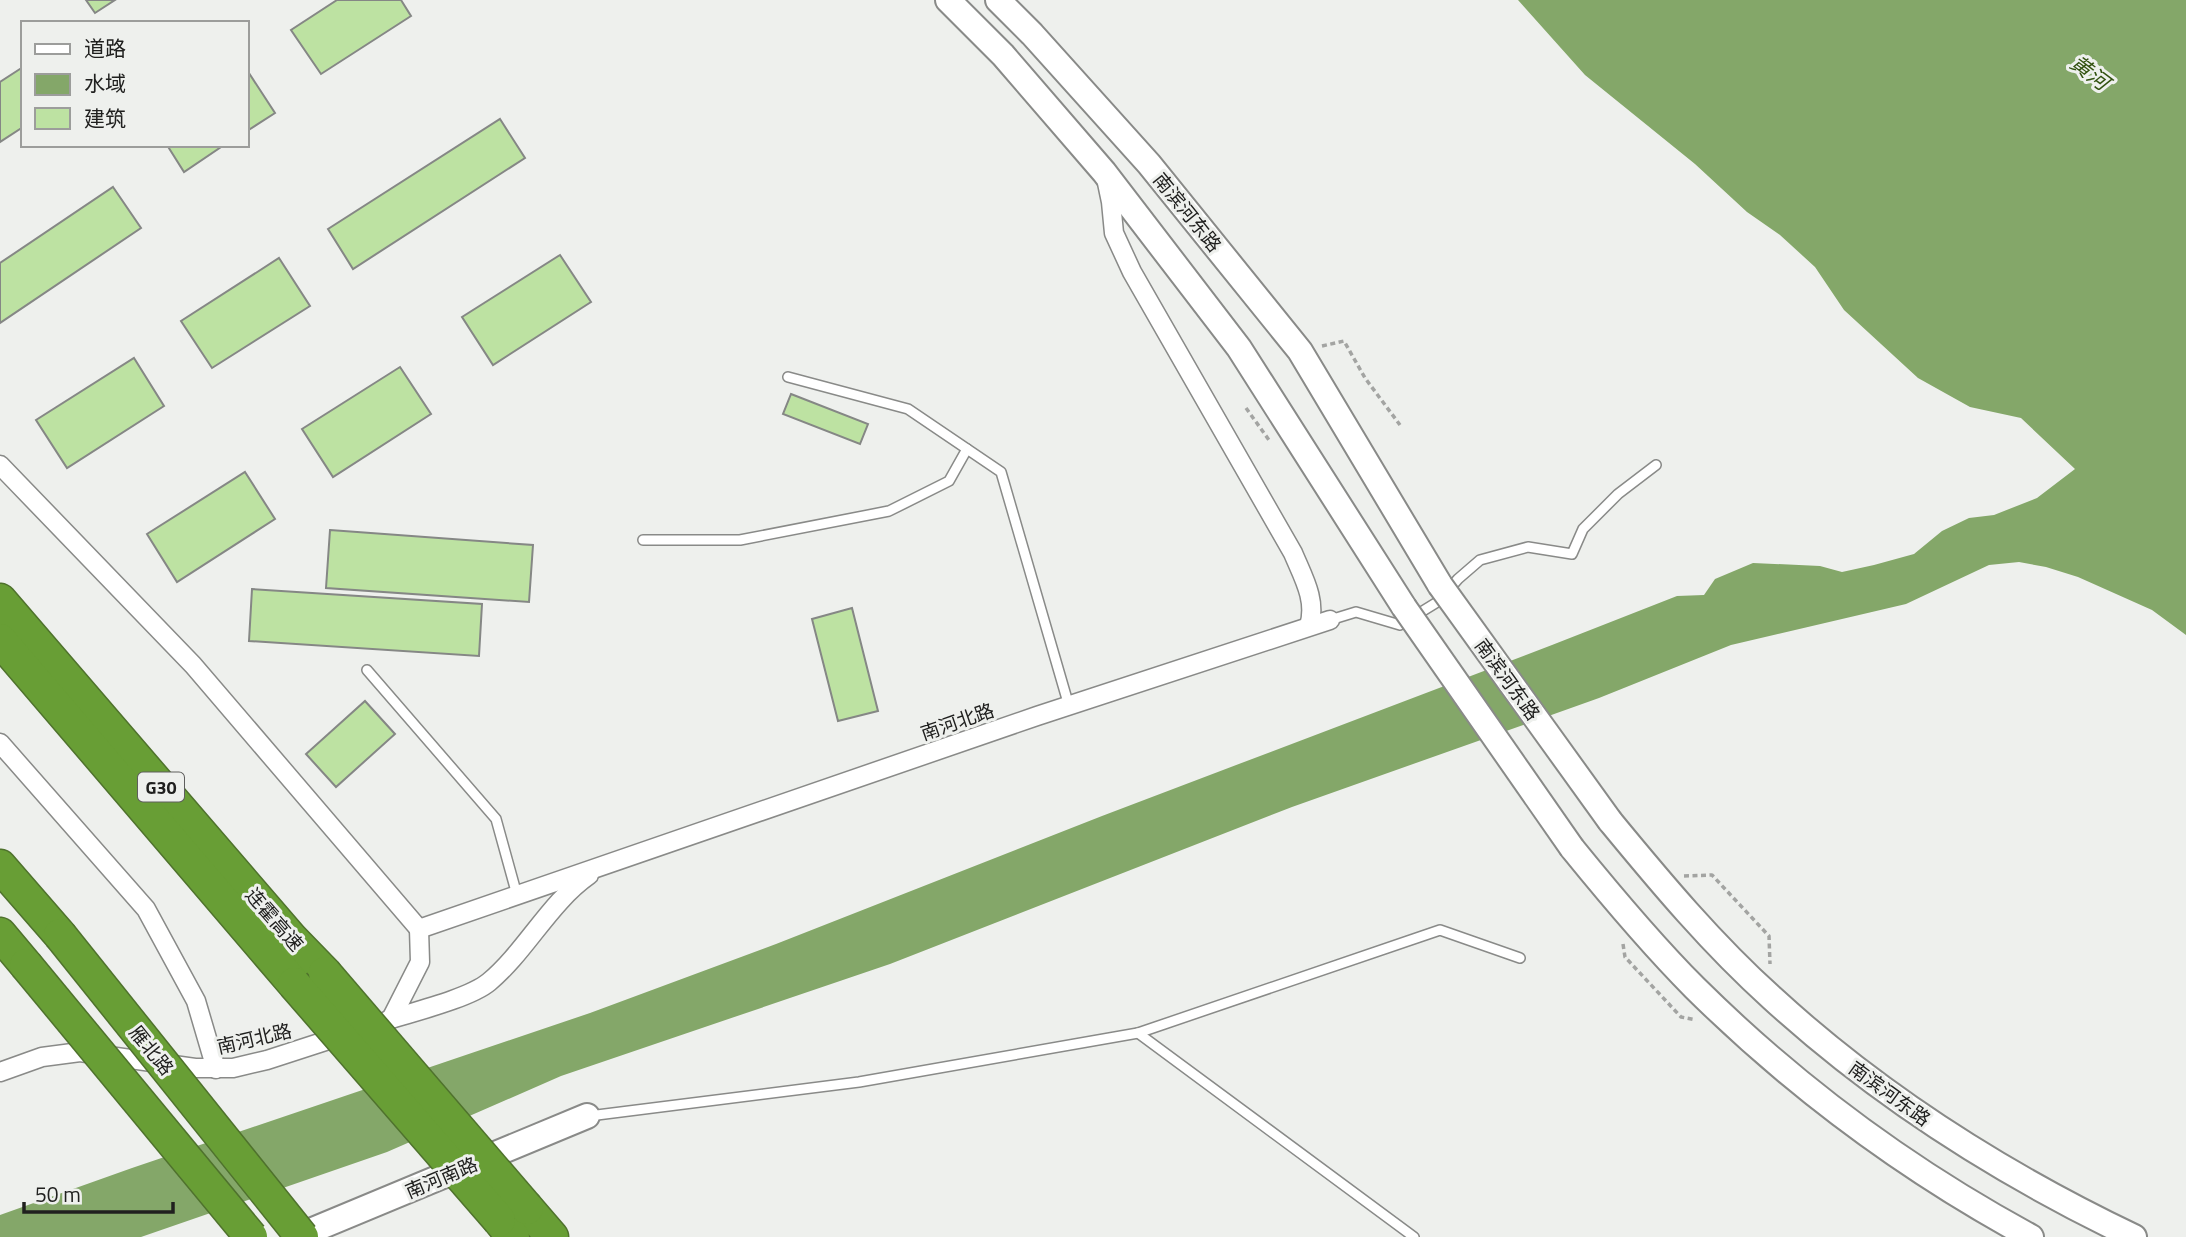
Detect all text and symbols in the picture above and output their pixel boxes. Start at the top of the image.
legend [21,21,248,147]
text: 道路 [84,32,126,64]
water label: 黄河 [2064,47,2120,100]
text: 水域 [84,67,126,99]
text: 建筑 [84,102,126,134]
street label: 南滨河东路 [1147,166,1229,258]
street label: 南滨河东路 [1468,632,1548,726]
street label: 南河北路 [916,695,998,747]
road number: G30 [138,772,184,802]
street label: 连霍高速 [239,881,311,957]
street label: 南河北路 [214,1015,294,1061]
street label: 雁北路 [123,1019,181,1081]
street label: 南滨河东路 [1843,1053,1937,1133]
street label: 南河南路 [400,1149,482,1205]
scale bar [24,1170,173,1214]
text: 50 m [35,1178,81,1210]

